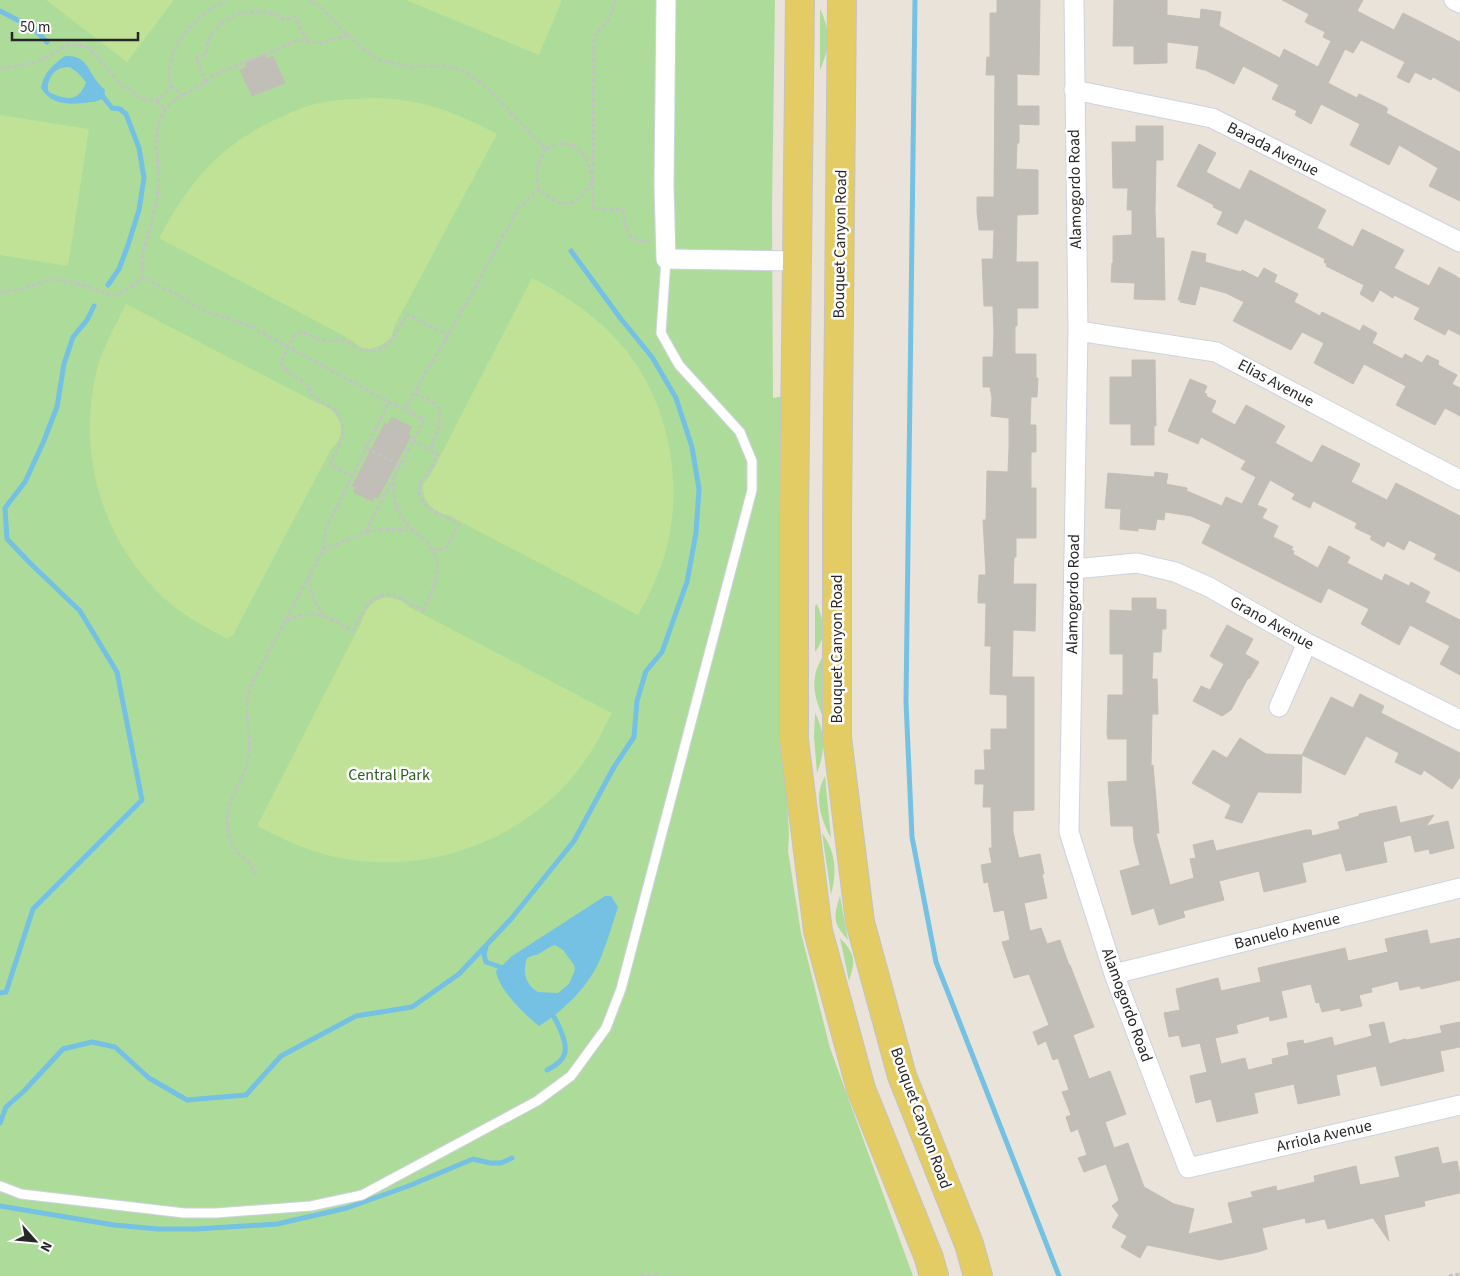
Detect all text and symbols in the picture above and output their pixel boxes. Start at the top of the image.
scale bar [12,10,139,42]
text: 50 m [20,17,50,38]
street label: Barada Avenue [1223,116,1323,182]
street label: Alamogordo Road [1063,129,1087,249]
street label: Bouquet Canyon Road [828,169,852,319]
street label: Elias Avenue [1234,354,1318,412]
street label: Alamogordo Road [1061,534,1085,654]
street label: Bouquet Canyon Road [826,574,848,724]
street label: Grano Avenue [1226,591,1318,655]
park label: Central Park [348,764,430,786]
street label: Banuelo Avenue [1232,907,1342,955]
street label: Alamogordo Road [1096,945,1158,1065]
street label: Bouquet Canyon Road [885,1044,957,1192]
street label: Arriola Avenue [1274,1114,1374,1158]
north arrow [10,1216,60,1266]
text: N [35,1238,57,1255]

